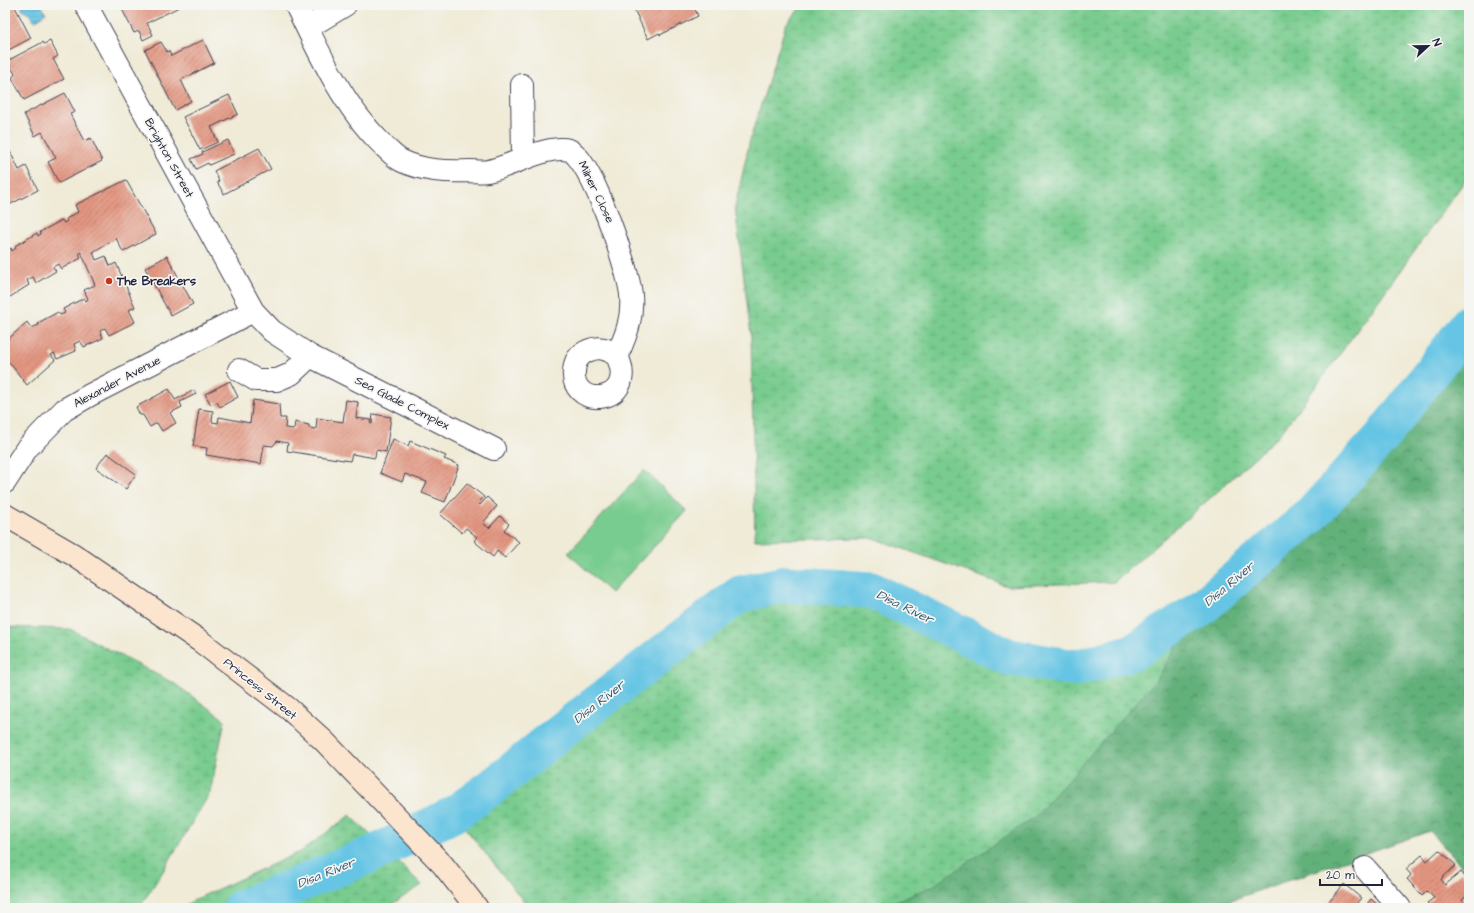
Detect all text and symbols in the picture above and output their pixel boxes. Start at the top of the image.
north arrow [1408,26,1448,66]
text: N [1429,36,1445,49]
street label: Brighton Street [139,115,198,201]
street label: Milner Close [574,158,619,226]
place label: The Breakers [116,273,196,290]
marker: The Breakers [104,276,114,286]
street label: Alexander Avenue [70,352,164,412]
street label: Sea Glade Complex [352,372,453,434]
water label: Disa River [1200,556,1260,610]
water label: Disa River [874,586,938,629]
street label: Princess Street [220,654,300,724]
water label: Disa River [569,675,630,728]
water label: Disa River [294,853,359,893]
scale bar [1320,861,1382,887]
text: 20 m [1326,867,1355,884]

